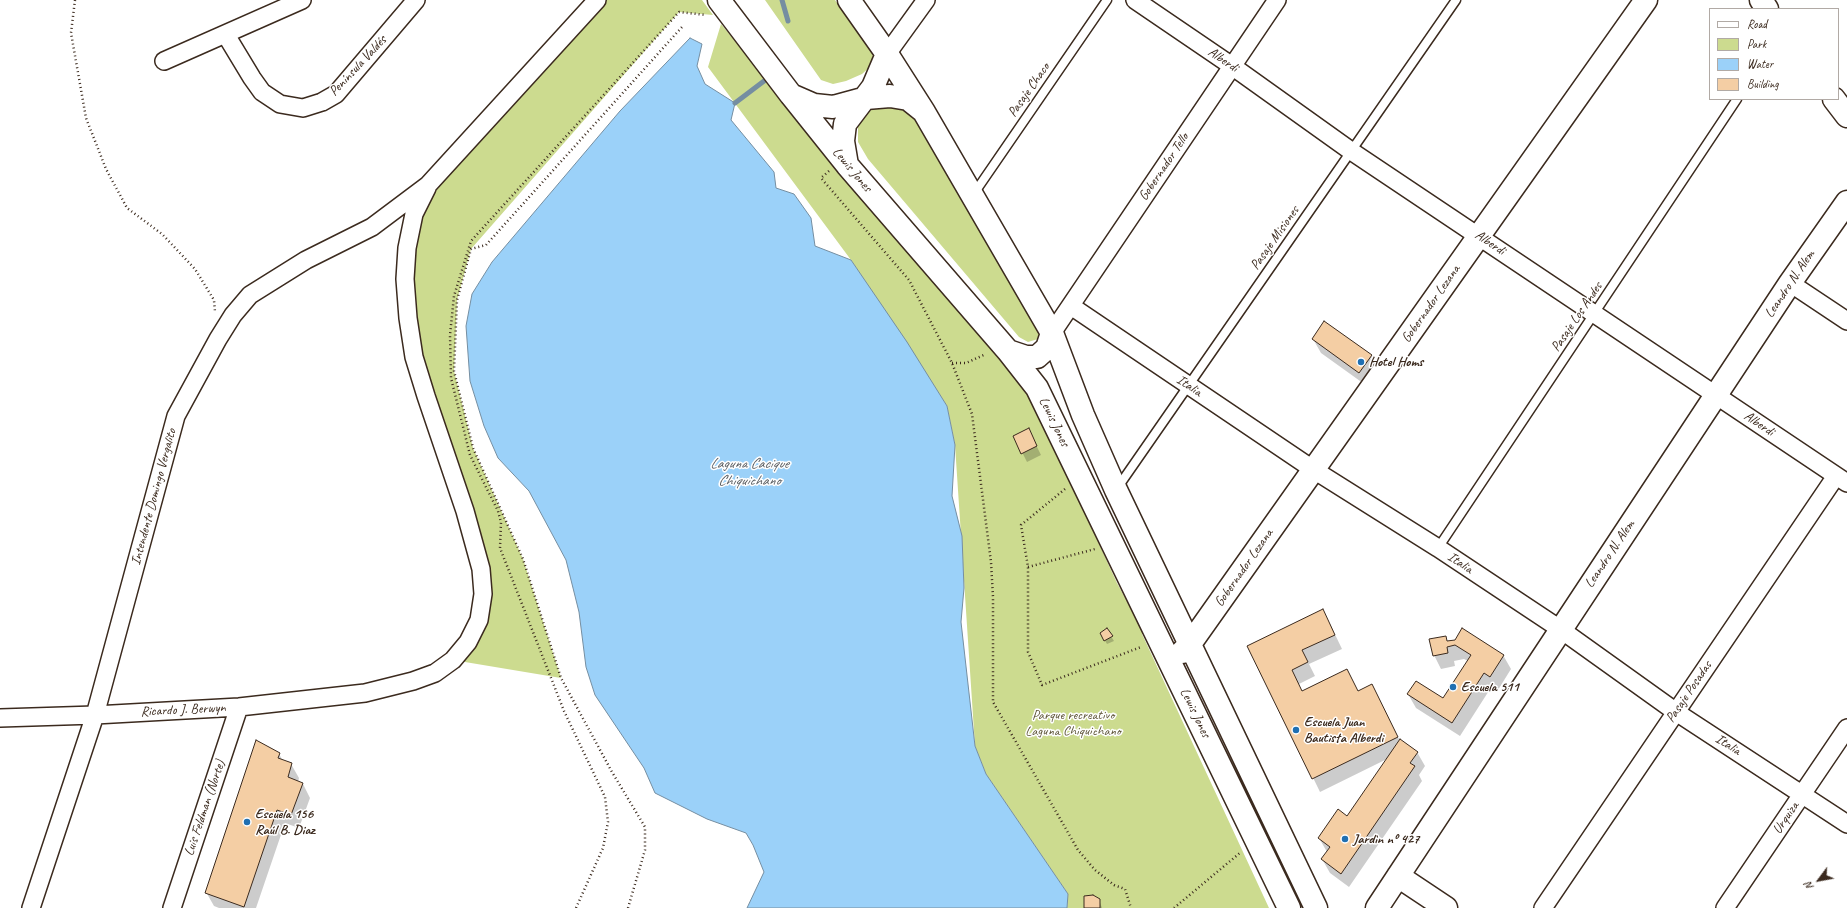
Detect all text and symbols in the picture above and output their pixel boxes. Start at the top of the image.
legend [1709,8,1839,100]
text: Road [1747,16,1767,32]
street label: Península Valdés [326,32,390,100]
text: Park [1747,36,1766,52]
street label: Alberdi [1205,44,1241,76]
text: Water [1747,56,1773,72]
street label: Pasaje Chaco [1004,60,1054,120]
text: Building [1747,76,1779,92]
street label: Gobernador Tello [1135,130,1193,204]
street label: Lewis Jones [828,144,876,196]
street label: Pasaje Misiones [1247,203,1303,273]
street label: Alberdi [1472,227,1508,259]
street label: Leandro N. Alem [1761,247,1819,321]
street label: Gobernador Lezana [1398,262,1464,346]
street label: Pasaje Los Andes [1548,279,1606,355]
place label: Hotel Homs [1369,354,1423,370]
marker: Hotel Homs [1356,357,1366,367]
street label: Italia [1173,371,1205,401]
street label: Lewis Jones [1035,394,1073,450]
street label: Alberdi [1741,408,1777,440]
street label: Intendente Domingo Vergalito [128,427,180,567]
water label: Laguna Cacique Chiquichano [710,455,788,490]
street label: Leandro N. Alem [1581,517,1639,591]
street label: Gobernador Lezana [1211,526,1277,610]
street label: Italia [1444,548,1476,578]
street label: Pasaje Posadas [1662,658,1716,726]
place label: Escuela 511 [1461,679,1519,695]
marker: Escuela 511 [1448,682,1458,692]
street label: Lewis Jones [1176,685,1214,741]
street label: Ricardo J. Berwyn [140,699,226,721]
park label: Parque recreativo Laguna Chiquichano [1025,707,1121,740]
place label: Escuela Juan Bautista Alberdi [1304,714,1383,746]
marker: Escuela Juan Bautista Alberdi [1291,725,1301,735]
street label: Italia [1712,731,1744,759]
street label: Luis Feldman (Norte) [181,758,229,858]
street label: Urquiza [1769,799,1803,837]
place label: Escuela 156 Raúl B. Diaz [255,806,315,838]
marker: Escuela 156 Raúl B. Diaz [242,817,252,827]
place label: Jardìn nº 427 [1353,831,1419,847]
marker: Jardìn nº 427 [1340,834,1350,844]
north arrow [1799,860,1839,900]
text: N [1801,880,1817,893]

